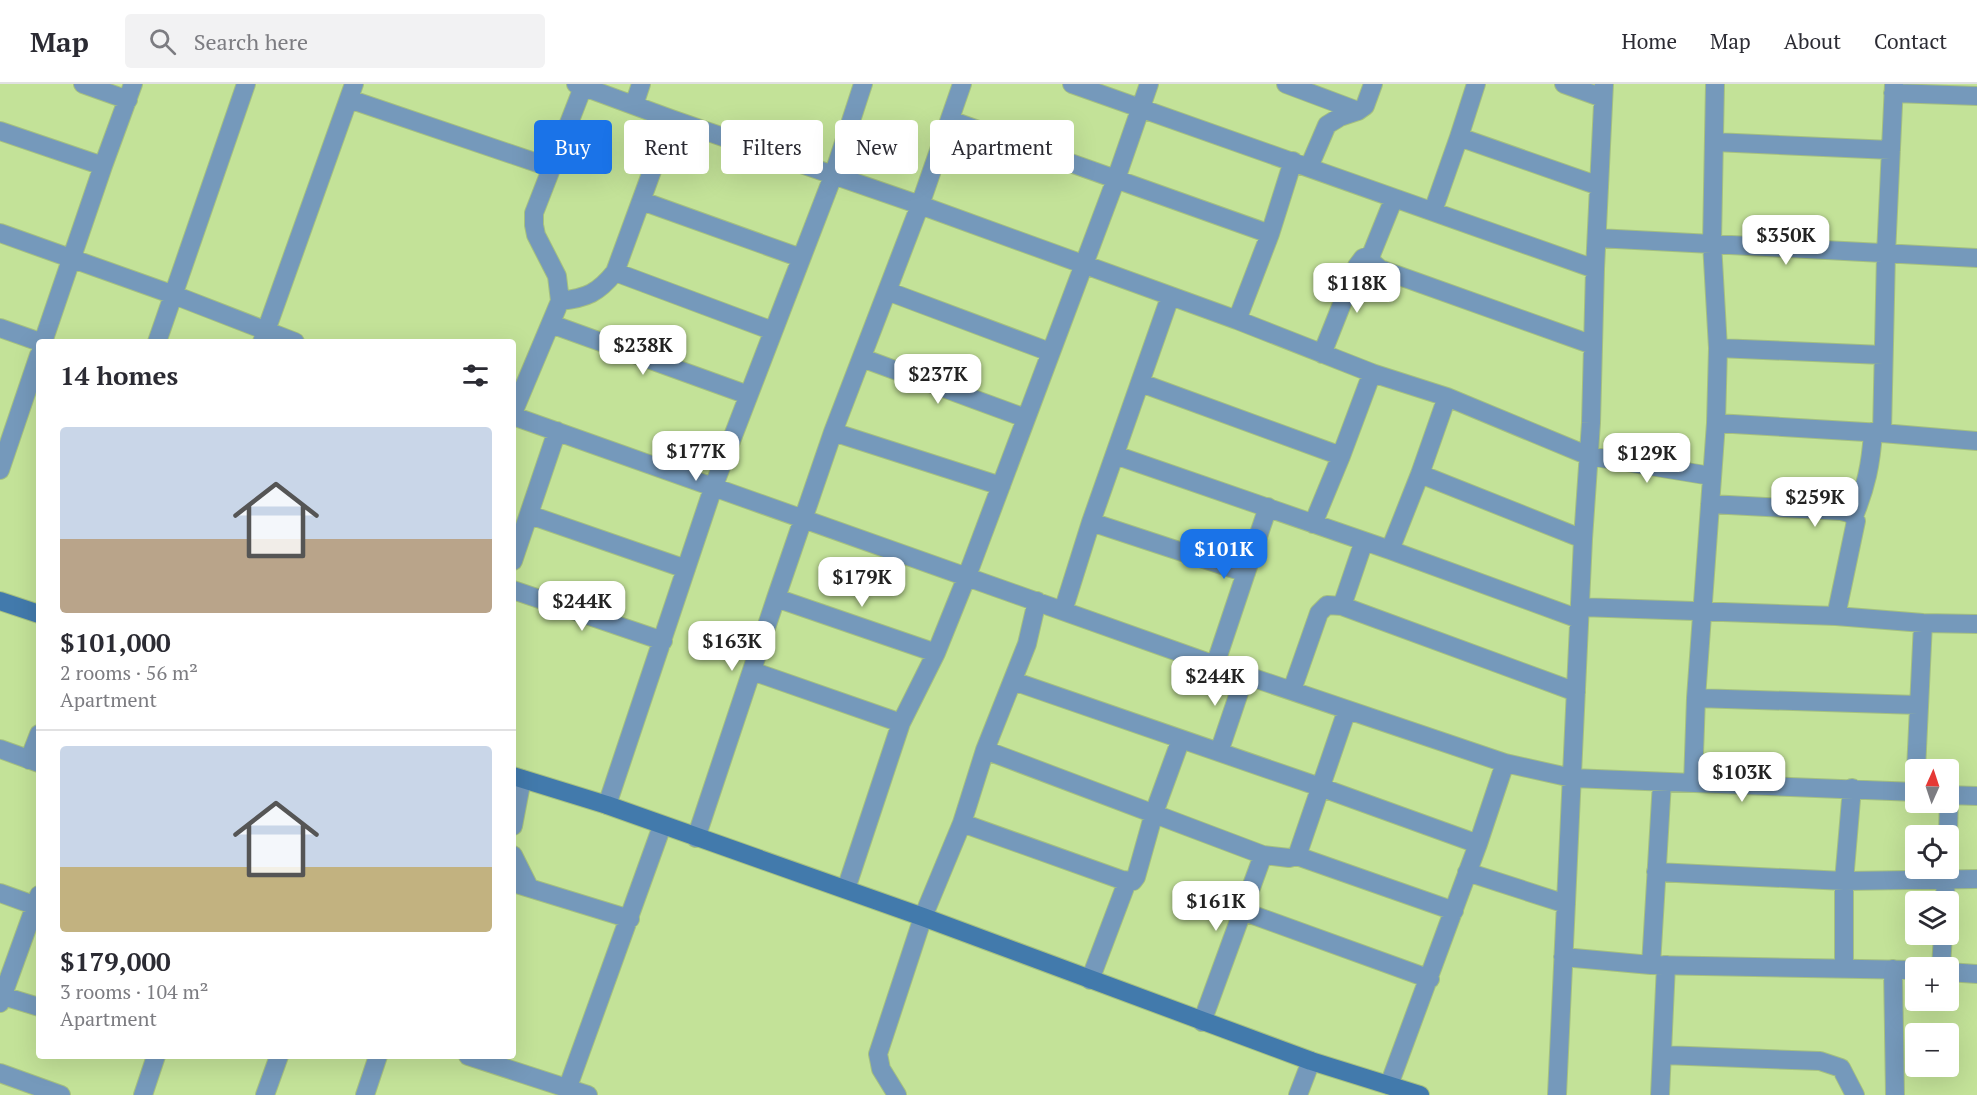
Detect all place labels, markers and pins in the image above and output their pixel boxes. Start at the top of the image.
pin: $350K [1744,215,1828,266]
pin: $118K [1315,263,1399,314]
pin: $238K [601,325,685,376]
pin: $237K [896,354,980,405]
pin: $177K [654,431,738,482]
pin: $129K [1605,433,1689,484]
pin: $259K [1773,477,1857,528]
pin: $101K [1182,529,1266,580]
pin: $179K [820,557,904,608]
pin: $244K [540,581,624,632]
pin: $163K [690,621,774,672]
pin: $244K [1173,656,1257,707]
pin: $103K [1700,752,1784,803]
pin: $161K [1174,881,1258,932]

